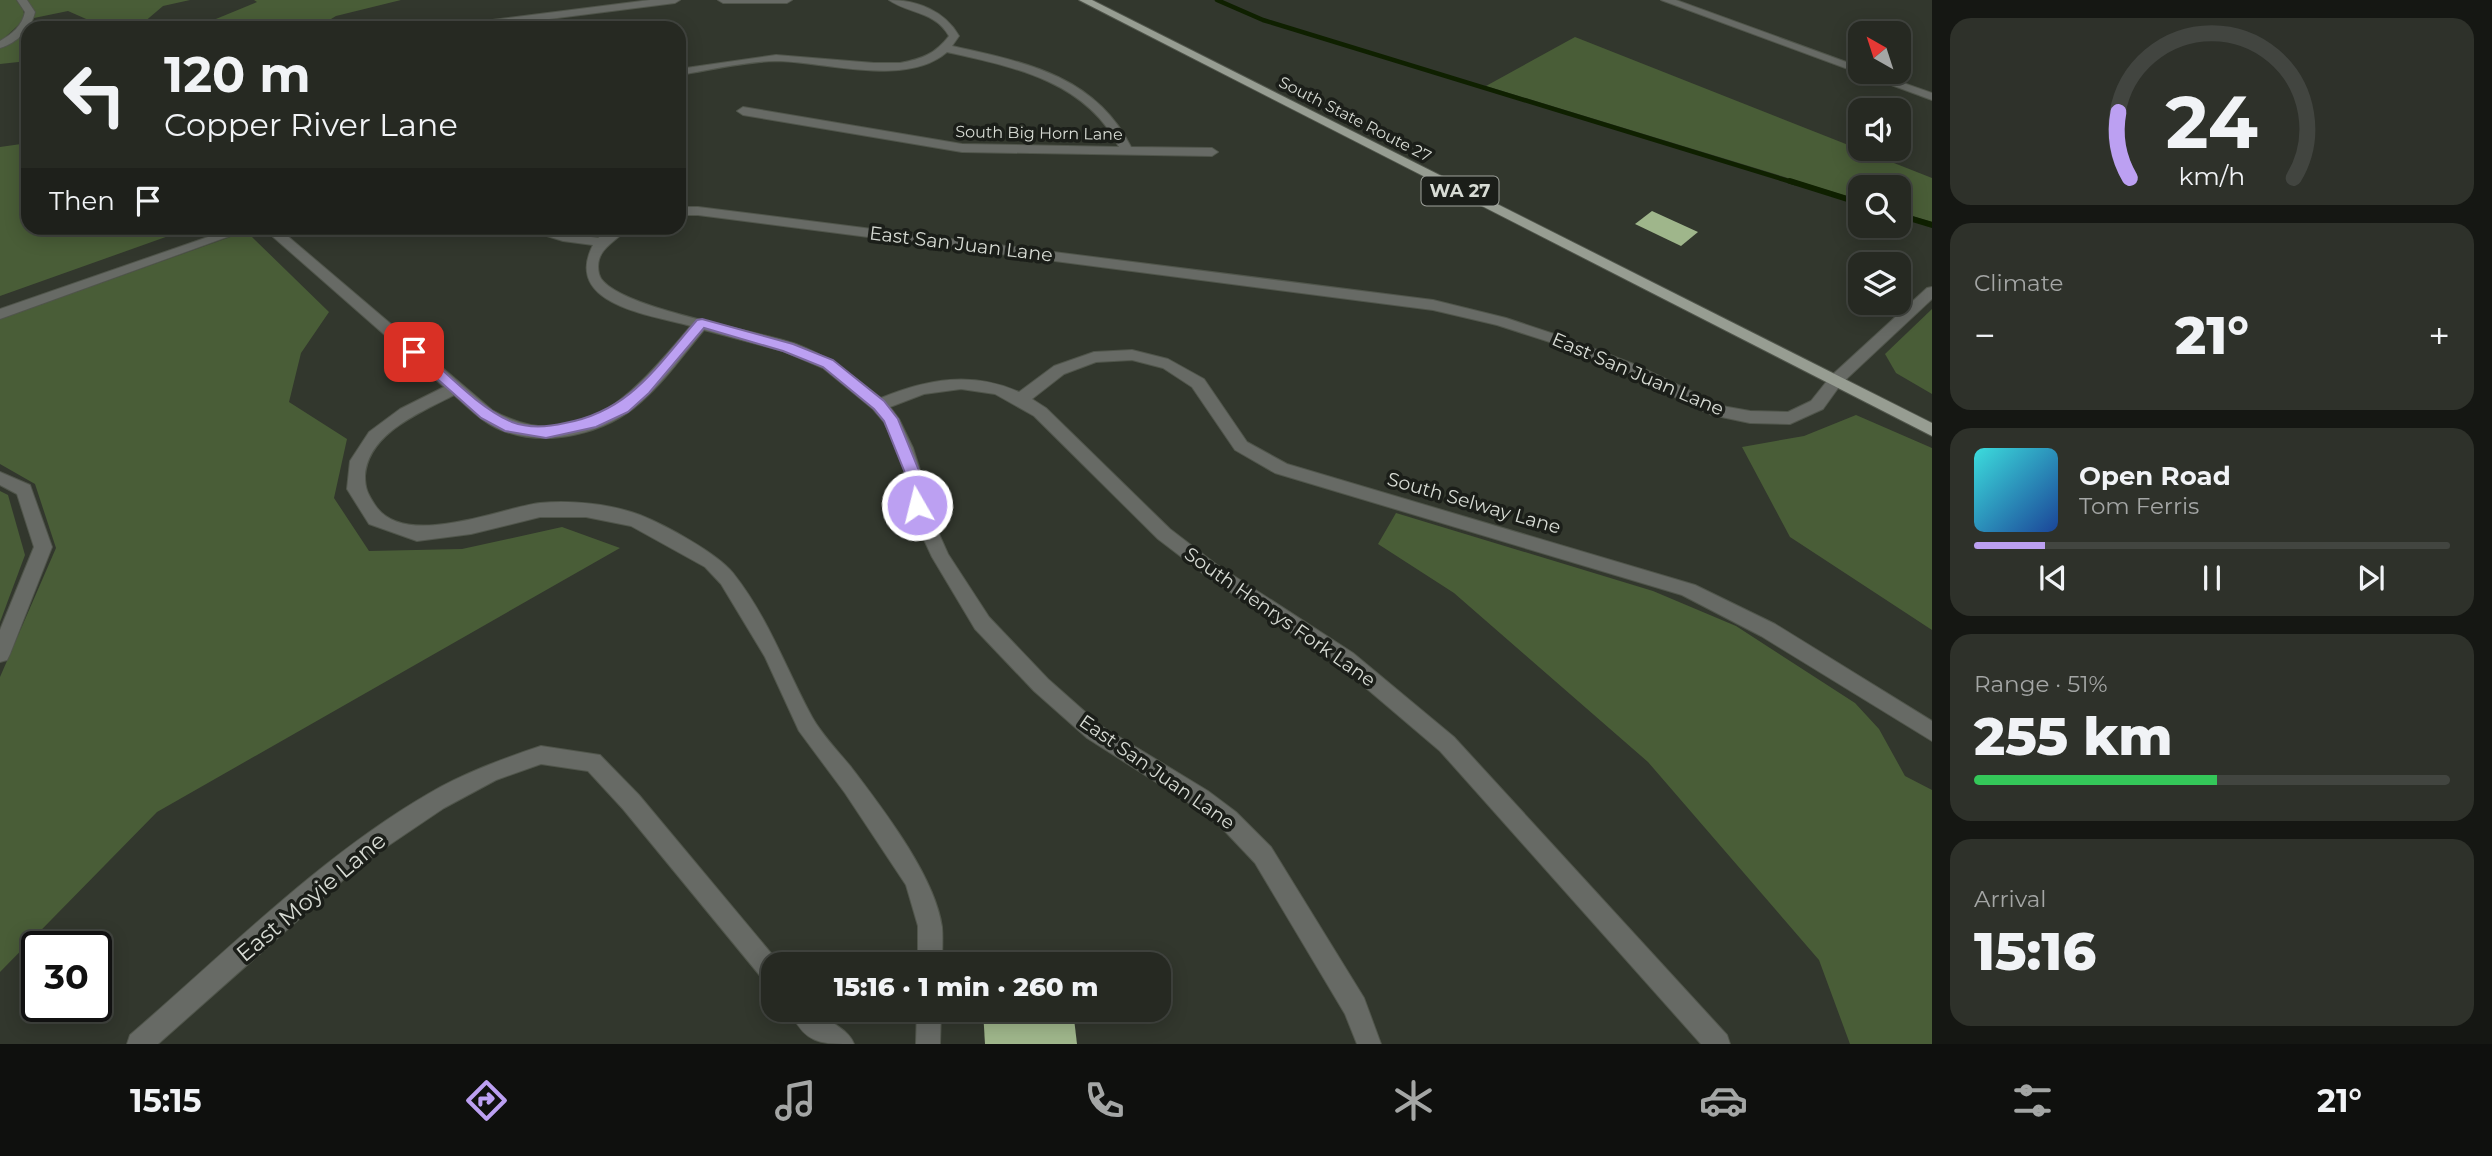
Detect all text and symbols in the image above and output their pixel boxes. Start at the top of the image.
north arrow [1848,21,1911,84]
map controls [1848,21,1911,315]
text: 120 m [164,45,311,104]
icon: left [49,49,140,140]
street label: South State Route 27 [1276,72,1434,166]
text: 24 [2166,78,2258,166]
button: sound [1848,98,1911,161]
text: Copper River Lane [164,105,458,144]
street label: South Big Horn Lane [955,122,1123,144]
text: km/h [2179,160,2245,190]
button: search [1848,175,1911,238]
road number: WA 27 [1422,176,1498,206]
icon: arrive [129,182,167,220]
text: Then [49,185,115,217]
street label: East San Juan Lane [868,221,1054,267]
button: layers [1848,252,1911,315]
text: Climate [1974,269,2063,297]
text: 21° [2175,304,2249,367]
text: − [1974,312,1996,359]
text: + [2428,312,2450,359]
pin [384,322,444,382]
street label: East San Juan Lane [1549,327,1727,421]
icon: arrive [395,333,433,371]
text: Open Road [2079,460,2231,492]
street label: South Selway Lane [1385,467,1563,539]
position arrow [880,468,954,542]
text: Tom Ferris [2079,492,2199,520]
street label: South Henrys Fork Lane [1180,542,1380,692]
icon: previous [2034,559,2072,597]
icon: pause [2193,559,2231,597]
icon: next [2352,559,2390,597]
text: Range · 51% [1974,670,2108,698]
text: 255 km [1974,705,2173,768]
street label: East San Juan Lane [1075,710,1239,834]
street label: East Moyie Lane [231,826,391,968]
text: Arrival [1974,885,2047,913]
text: 15:16 [1974,920,2096,983]
speed limit sign: 30 [21,931,112,1022]
text: 15:16 · 1 min · 260 m [834,971,1098,1003]
icon: directions [462,1076,511,1125]
icon: music [771,1076,820,1125]
icon: phone [1080,1076,1129,1125]
icon: climate [1389,1076,1438,1125]
icon: car [1699,1076,1748,1125]
icon: filters [2008,1076,2057,1125]
text: 15:15 [130,1081,202,1120]
text: 21° [2317,1081,2362,1120]

